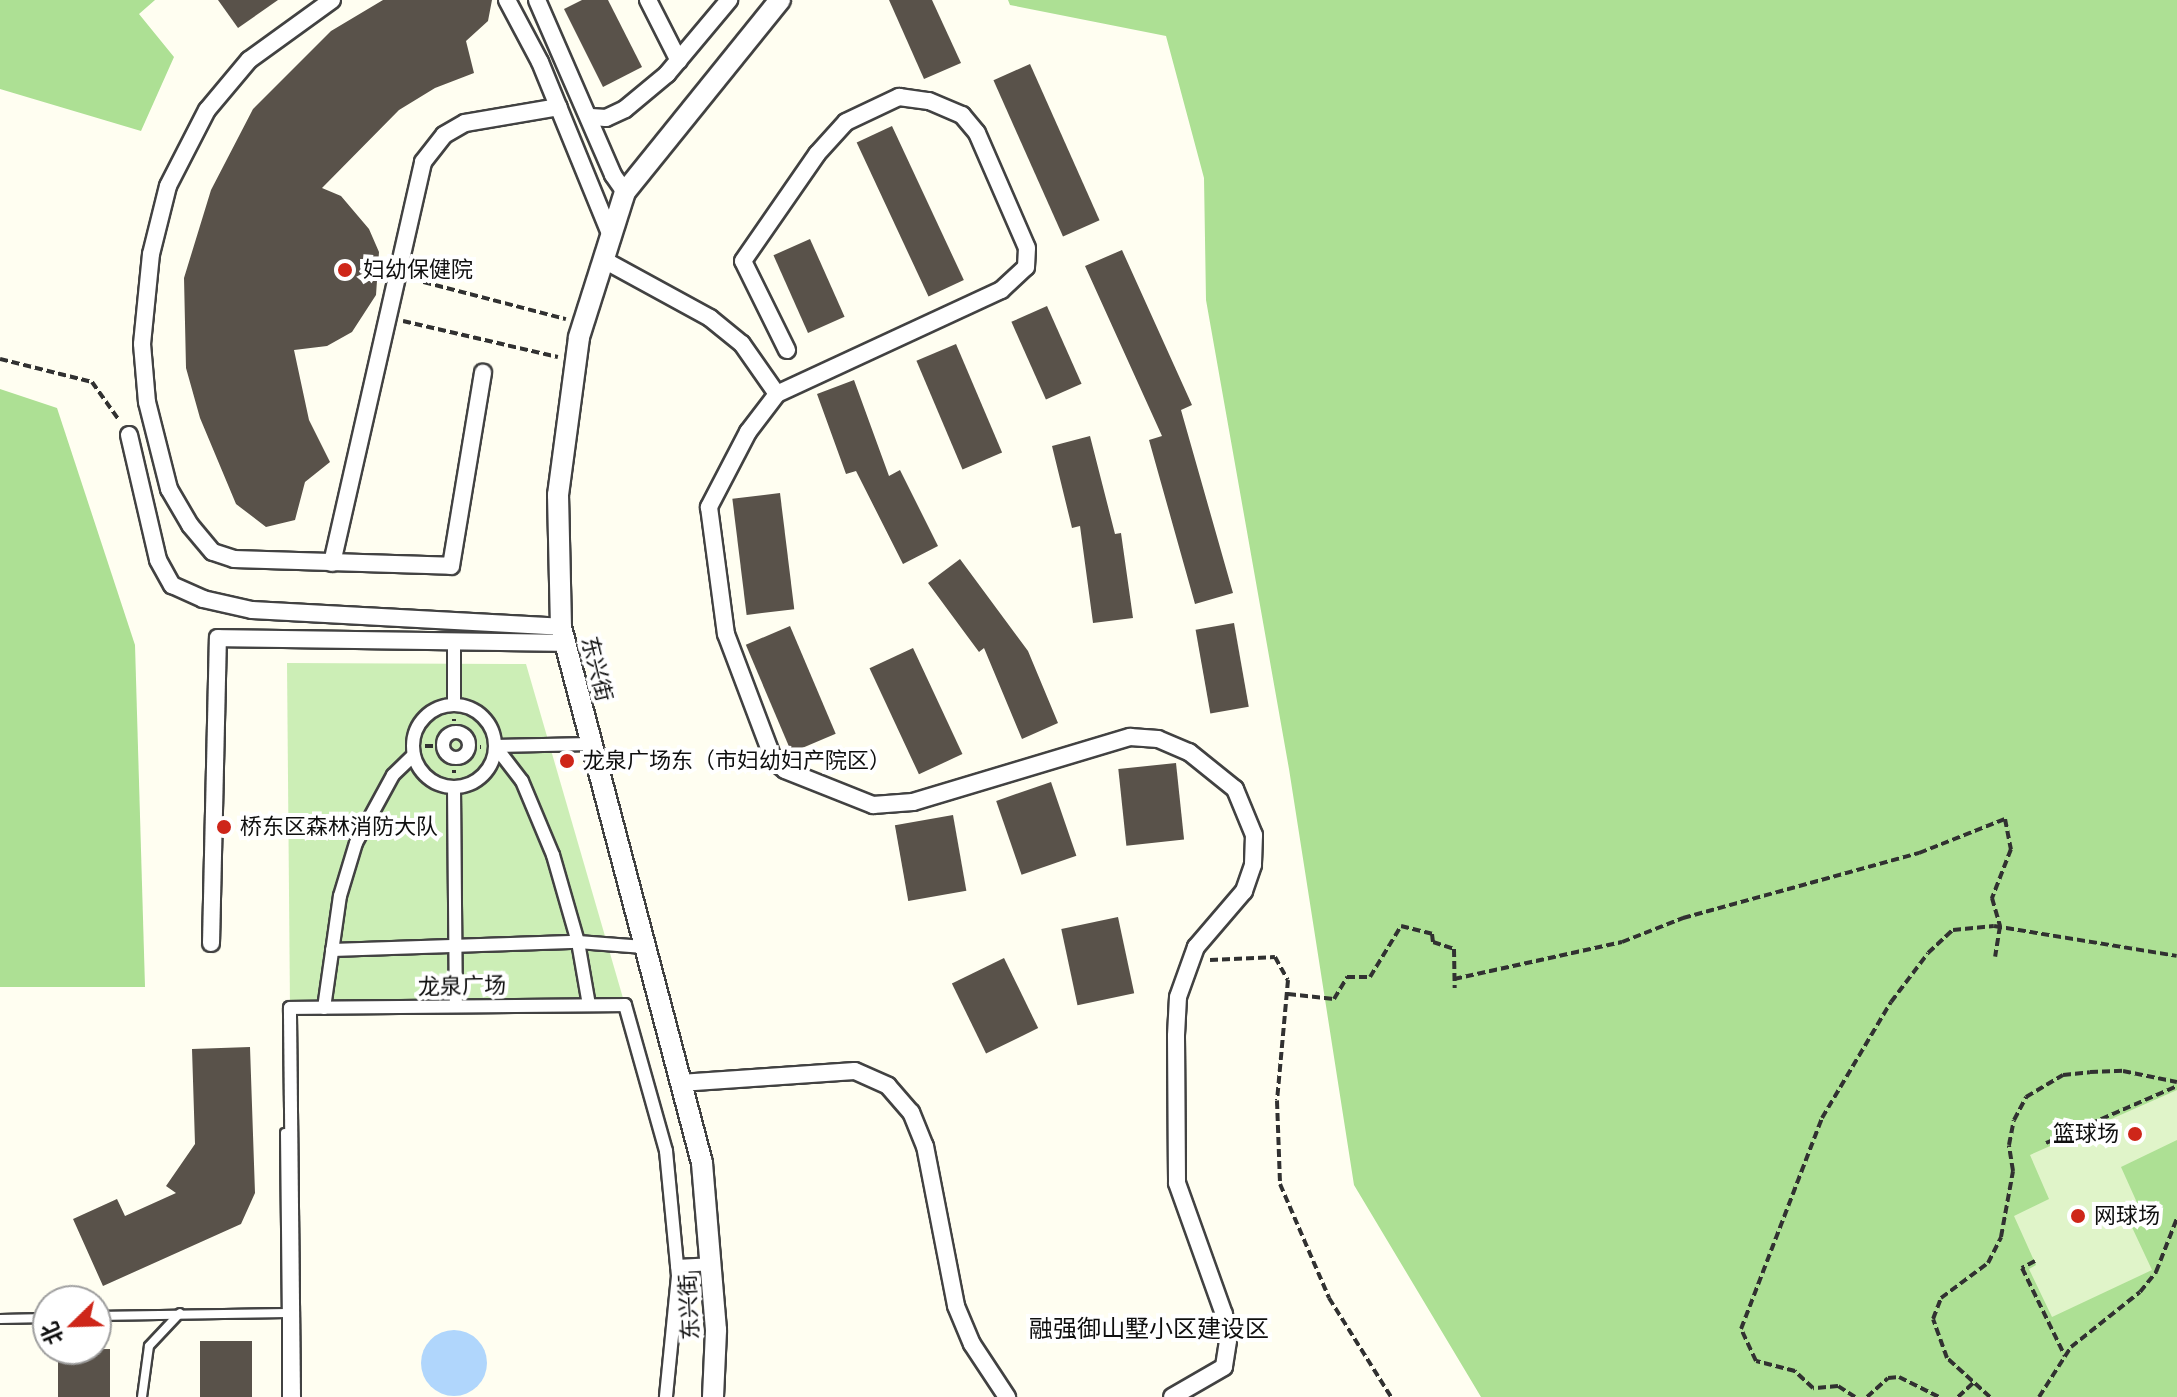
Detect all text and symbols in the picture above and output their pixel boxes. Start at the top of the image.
place label: 妇幼保健院 [363,257,473,283]
marker: 妇幼保健院 [334,259,356,281]
street label: 东兴街 [576,634,618,704]
place label: 龙泉广场东（市妇幼妇产院区） [583,748,891,774]
marker: 龙泉广场东（市妇幼妇产院区） [558,752,576,770]
place label: 桥东区森林消防大队 [240,814,438,840]
marker: 桥东区森林消防大队 [215,818,233,836]
street label: 龙泉广场 [418,972,506,1000]
place label: 篮球场 [2053,1121,2119,1147]
marker: 篮球场 [2126,1125,2144,1143]
place label: 网球场 [2094,1203,2160,1229]
marker: 网球场 [2069,1207,2087,1225]
street label: 东兴街 [674,1273,704,1341]
north arrow [32,1285,112,1365]
district label: 融强御山墅小区建设区 [1029,1315,1269,1343]
text: 北 [34,1318,70,1350]

